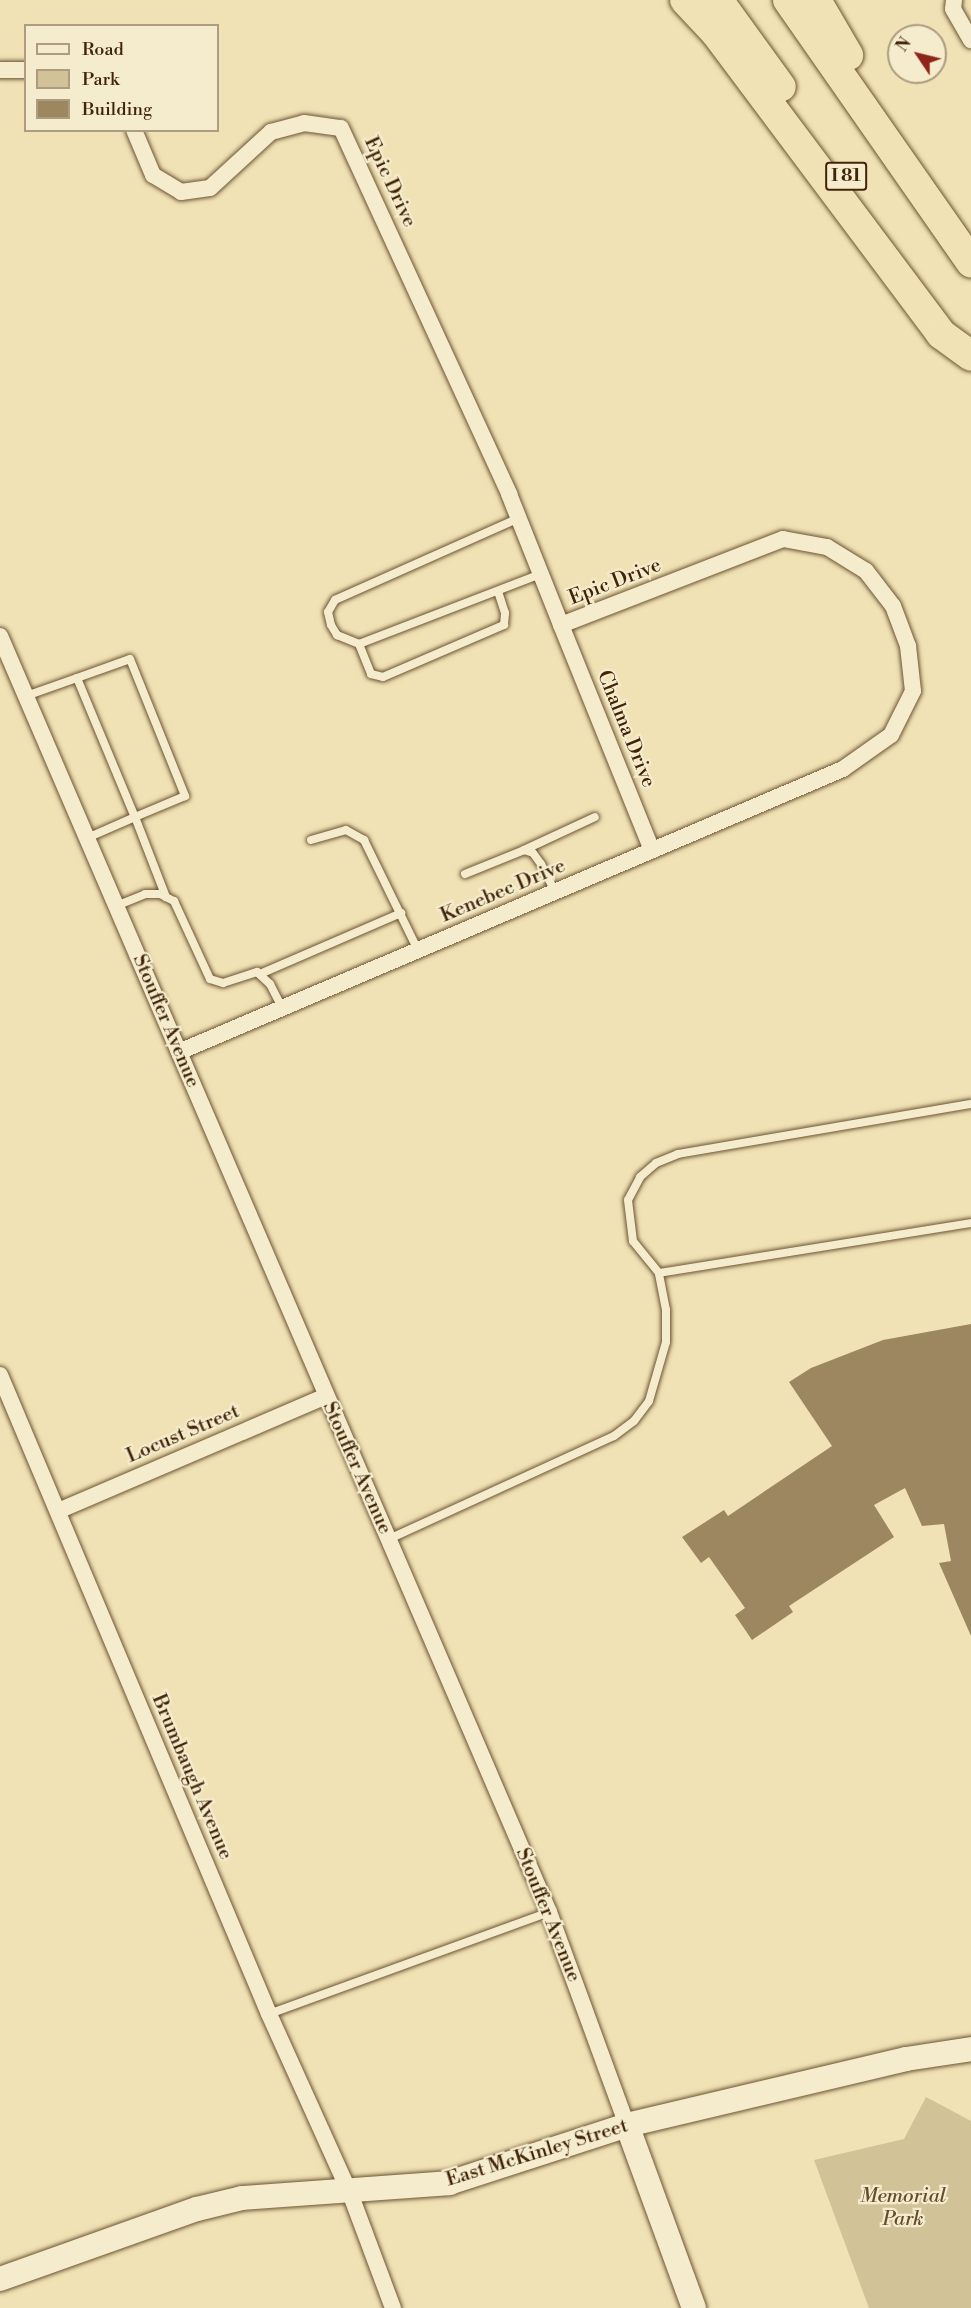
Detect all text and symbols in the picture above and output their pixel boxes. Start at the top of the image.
legend [24,24,219,132]
north arrow [887,24,947,84]
text: N [892,34,916,56]
text: Road [82,38,124,61]
text: Park [82,68,119,91]
text: Building [82,98,152,121]
street label: Epic Drive [359,133,421,231]
road number: I 81 [825,161,867,191]
street label: Epic Drive [565,553,665,611]
street label: Chalma Drive [592,667,660,791]
street label: Kenebec Drive [437,854,569,928]
street label: Stouffer Avenue [127,951,205,1091]
street label: Stouffer Avenue [317,1398,397,1538]
street label: Locust Street [123,1399,243,1469]
street label: Brumbaugh Avenue [146,1691,238,1863]
street label: Stouffer Avenue [510,1845,586,1985]
street label: East McKinley Street [443,2114,631,2192]
park label: Memorial Park [860,2185,946,2232]

